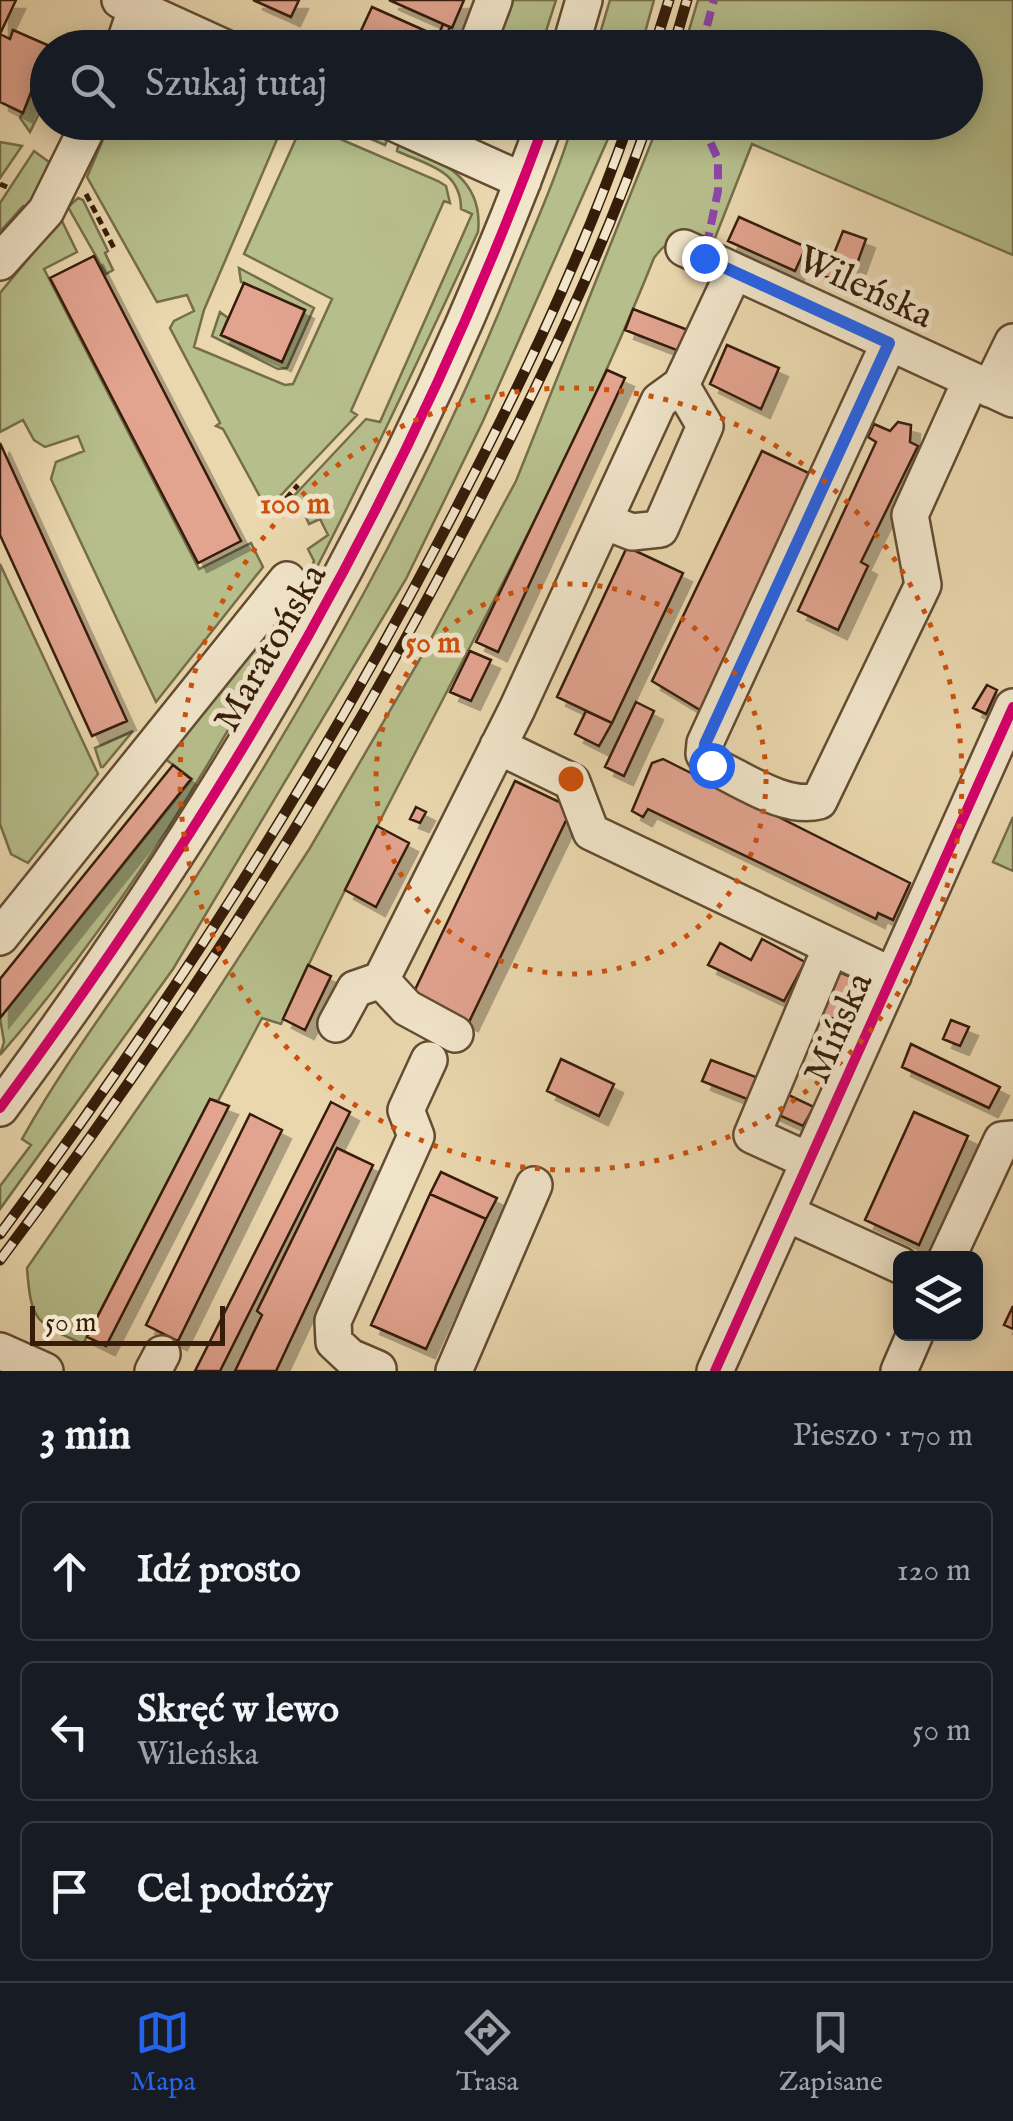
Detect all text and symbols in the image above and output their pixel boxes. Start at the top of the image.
search box [30,30,983,140]
icon: search [65,58,120,113]
text: Szukaj tutaj [145,61,327,109]
route end [682,236,728,282]
street label: Wileńska [789,236,941,341]
text: 100 m [260,486,330,524]
street label: Maratońska [204,555,339,741]
text: 50 m [405,625,461,663]
route start [689,743,735,789]
centre of rings [553,761,589,797]
street label: Mińska [794,965,886,1091]
map controls [893,1251,983,1341]
button: layers [893,1251,983,1341]
scale bar [30,1301,225,1346]
text: 50 m [45,1306,97,1341]
text: 3 min [40,1410,131,1463]
text: Pieszo · 170 m [793,1416,973,1457]
icon: ahead [42,1544,97,1599]
text: Idź prosto [137,1547,301,1595]
text: 120 m [897,1551,971,1592]
text: Skręć w lewo [137,1687,339,1735]
icon: left [42,1704,97,1759]
text: 50 m [912,1711,971,1752]
text: Wileńska [137,1735,259,1776]
icon: arrive [42,1864,97,1919]
text: Cel podróży [137,1867,332,1915]
tab: Mapa [130,2005,196,2100]
tab: Trasa [456,2005,519,2100]
tab: Zapisane [779,2005,883,2100]

